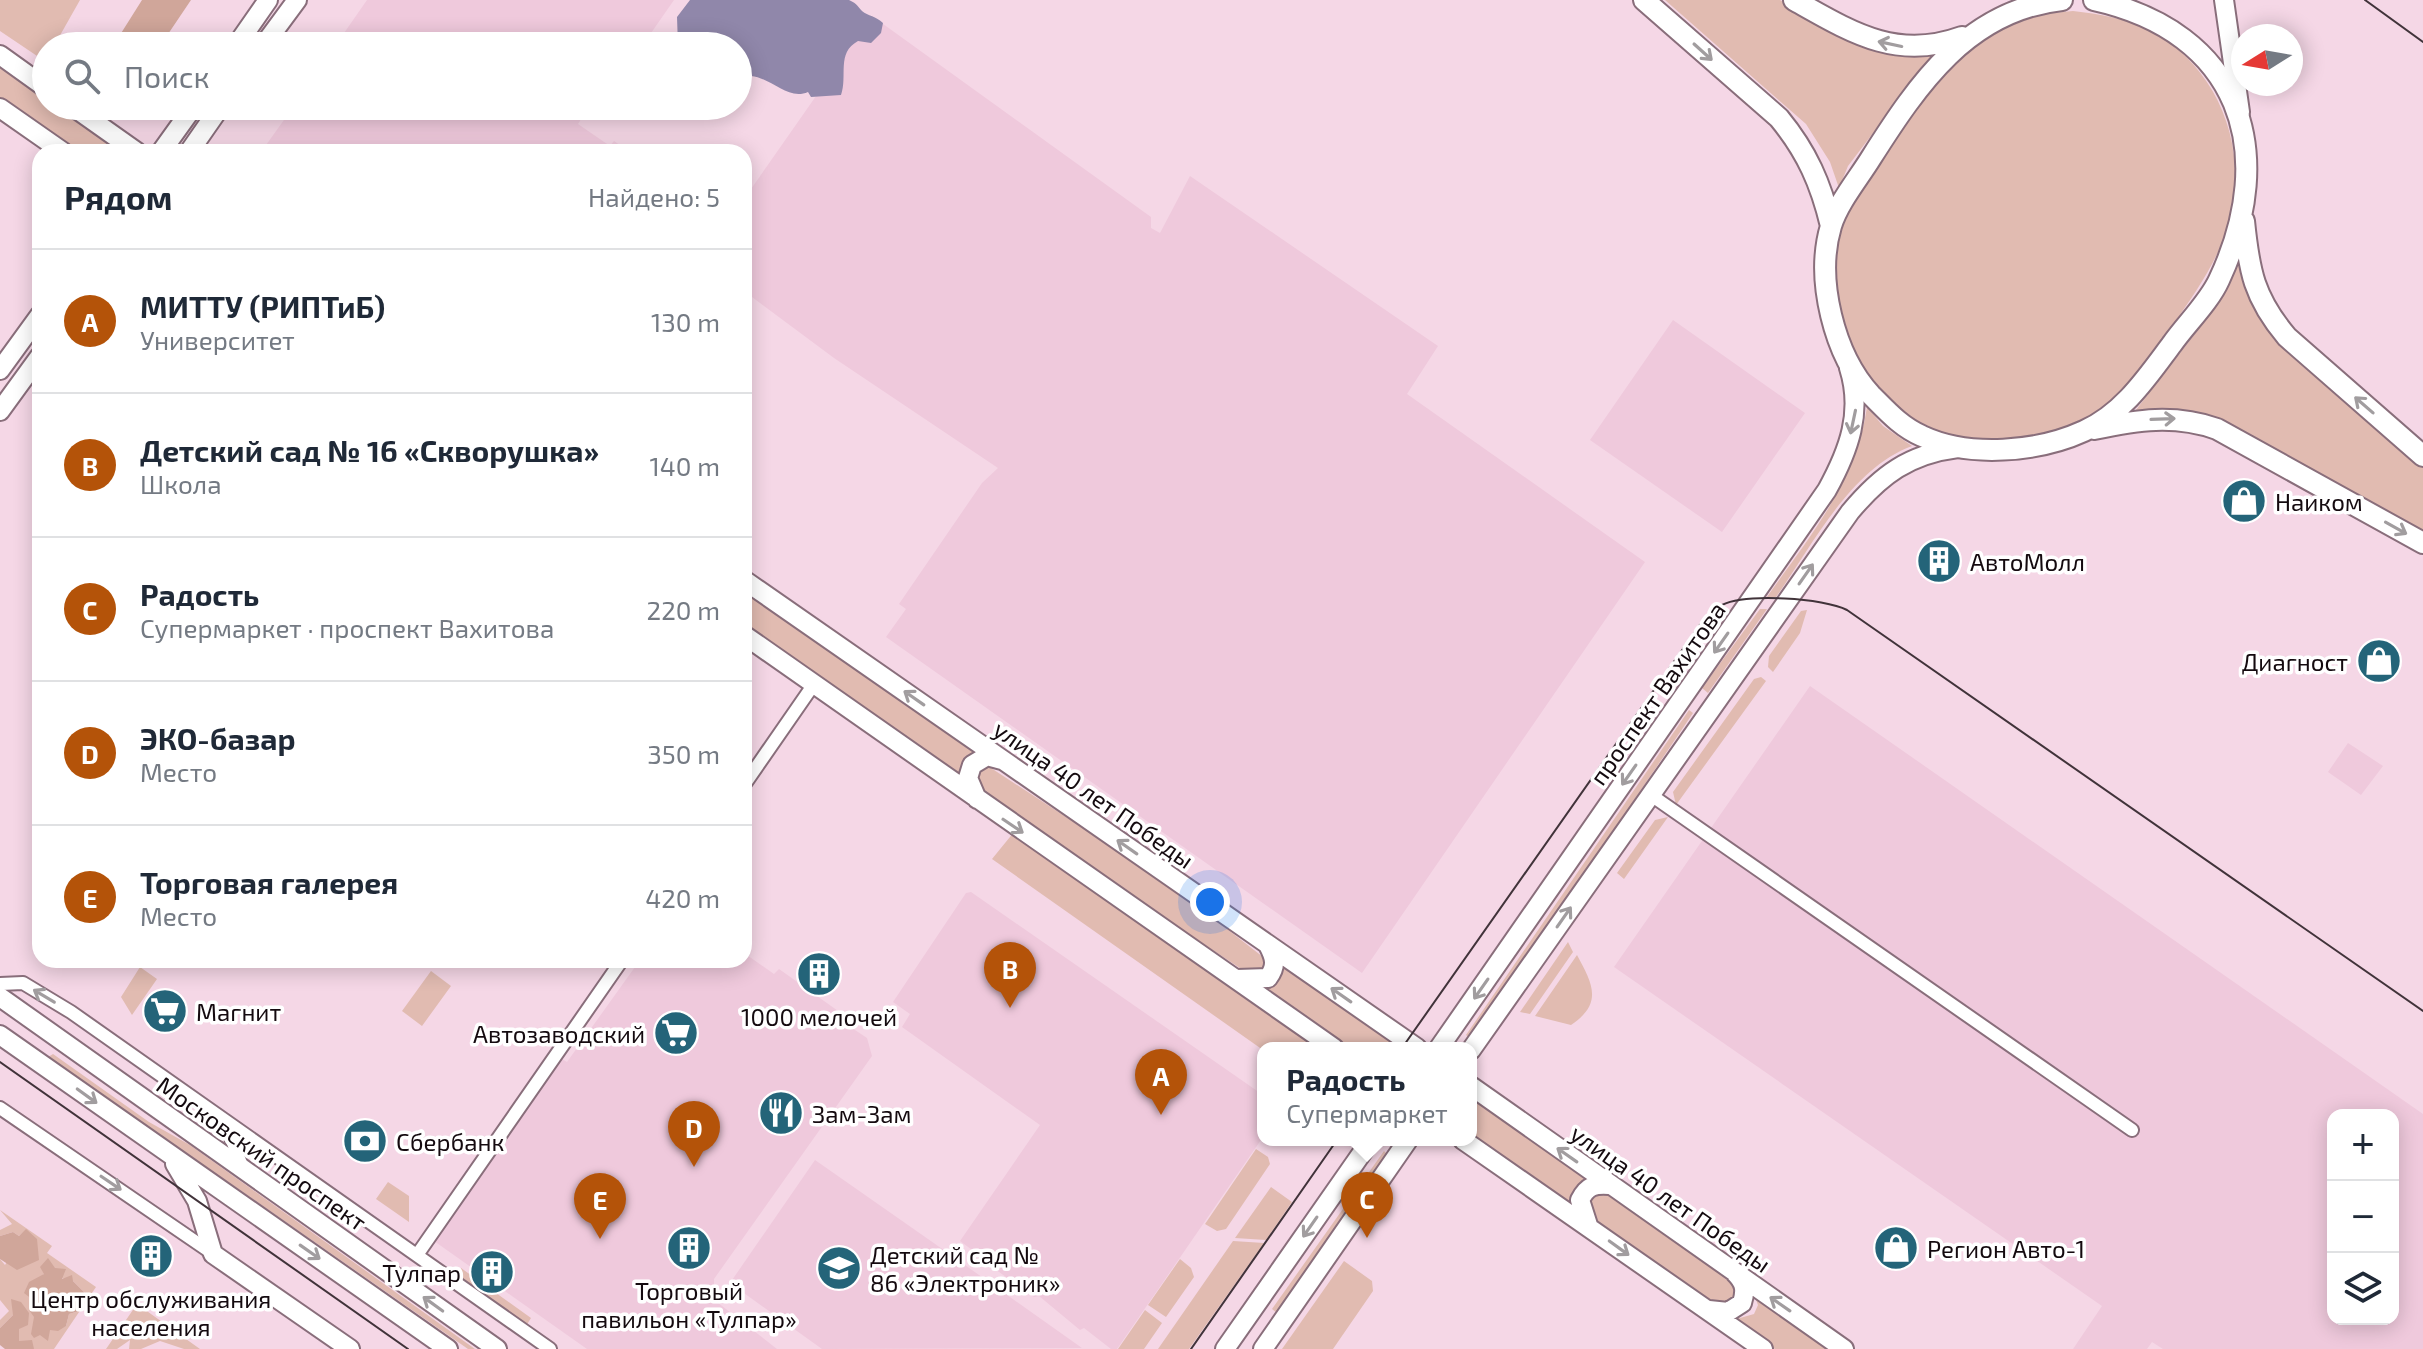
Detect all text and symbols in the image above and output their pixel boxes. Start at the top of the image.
north arrow [2231,24,2303,96]
search box [32,32,752,120]
one-way arrow [1878,36,1904,51]
one-way arrow [1692,42,1712,60]
icon: search [60,54,104,98]
text: Поиск [124,58,210,94]
text: Рядом [64,176,172,217]
text: Найдено: 5 [588,181,720,212]
text: МИТТУ (РИПТиБ) [140,288,385,324]
text: A [82,306,98,337]
text: 130 m [651,306,720,337]
text: Университет [140,324,295,355]
one-way arrow [2355,396,2375,414]
one-way arrow [1845,409,1860,434]
one-way arrow [2149,412,2176,427]
text: Детский сад № 16 «Скворушка» [140,432,599,468]
text: B [82,450,98,481]
text: 140 m [649,450,720,481]
text: Школа [140,468,222,499]
shop icon: Наиком [2220,477,2268,525]
place label: Наиком [2275,487,2363,516]
one-way arrow [2383,521,2407,536]
building icon: АвтоМолл [1915,537,1963,585]
place label: АвтоМолл [1970,547,2085,576]
one-way arrow [1798,563,1814,585]
text: Радость [140,576,259,612]
text: C [82,594,98,625]
text: 220 m [647,594,720,625]
street label: проспект Вахитова [1583,596,1731,790]
text: Супермаркет · проспект Вахитова [140,612,554,643]
one-way arrow [1713,632,1729,654]
shop icon: Диагност [2355,637,2403,685]
place label: Диагност [2242,647,2348,676]
one-way arrow [904,690,926,706]
street label: улица 40 лет Победы [988,714,1200,875]
text: ЭКО-базар [140,720,296,756]
text: D [81,738,99,769]
text: 350 m [647,738,720,769]
text: Место [140,756,217,787]
one-way arrow [1621,764,1637,786]
one-way arrow [1002,817,1024,834]
one-way arrow [1117,839,1139,855]
text: Торговая галерея [140,864,398,900]
text: E [82,882,98,913]
text: 420 m [645,882,720,913]
your location [1190,882,1230,922]
text: Место [140,900,217,931]
one-way arrow [1556,907,1572,929]
pin: B [984,942,1036,1008]
building icon: 1000 мелочей [795,950,843,998]
one-way arrow [1473,977,1489,999]
one-way arrow [33,987,56,1003]
supermarket icon: Магнит [141,987,189,1035]
one-way arrow [1330,987,1352,1003]
place label: Магнит [196,997,281,1026]
place label: 1000 мелочей [741,1002,897,1031]
supermarket icon: Автозаводский [652,1009,700,1057]
place label: Автозаводский [473,1019,645,1048]
popup [1257,1042,1477,1146]
pin: A [1135,1049,1187,1115]
text: Радость [1286,1061,1405,1097]
street label: Московский проспект [152,1070,373,1236]
one-way arrow [75,1088,97,1104]
restaurant icon: Зам-Зам [757,1089,805,1137]
text: Супермаркет [1286,1097,1448,1128]
place label: Зам-Зам [812,1099,911,1128]
pin: D [668,1101,720,1167]
map controls [2327,1109,2399,1325]
button: + [2327,1109,2399,1181]
bank icon: Сбербанк [341,1117,389,1165]
street label: улица 40 лет Победы [1565,1118,1777,1279]
place label: Сбербанк [396,1127,504,1156]
one-way arrow [1557,1147,1578,1164]
pin: C [1341,1172,1393,1238]
pin: E [574,1173,626,1239]
one-way arrow [99,1176,122,1192]
button: − [2327,1181,2399,1253]
one-way arrow [1302,1215,1319,1237]
building icon: Торговый павильон «Тулпар» [665,1224,713,1272]
shop icon: Регион Авто-1 [1872,1224,1920,1272]
building icon: Центр обслуживания населения [127,1232,175,1280]
place label: Регион Авто-1 [1927,1234,2085,1263]
place label: Детский сад № 86 «Электроник» [870,1240,1060,1297]
one-way arrow [1608,1240,1630,1256]
one-way arrow [299,1244,321,1260]
school or university icon: Детский сад № 86 «Электроник» [815,1244,863,1292]
building icon: Тулпар [468,1248,516,1296]
button: layers [2327,1253,2399,1325]
place label: Тулпар [382,1258,461,1288]
place label: Торговый павильон «Тулпар» [581,1276,797,1334]
place label: Центр обслуживания населения [31,1284,271,1341]
one-way arrow [423,1295,445,1312]
one-way arrow [1769,1296,1791,1312]

